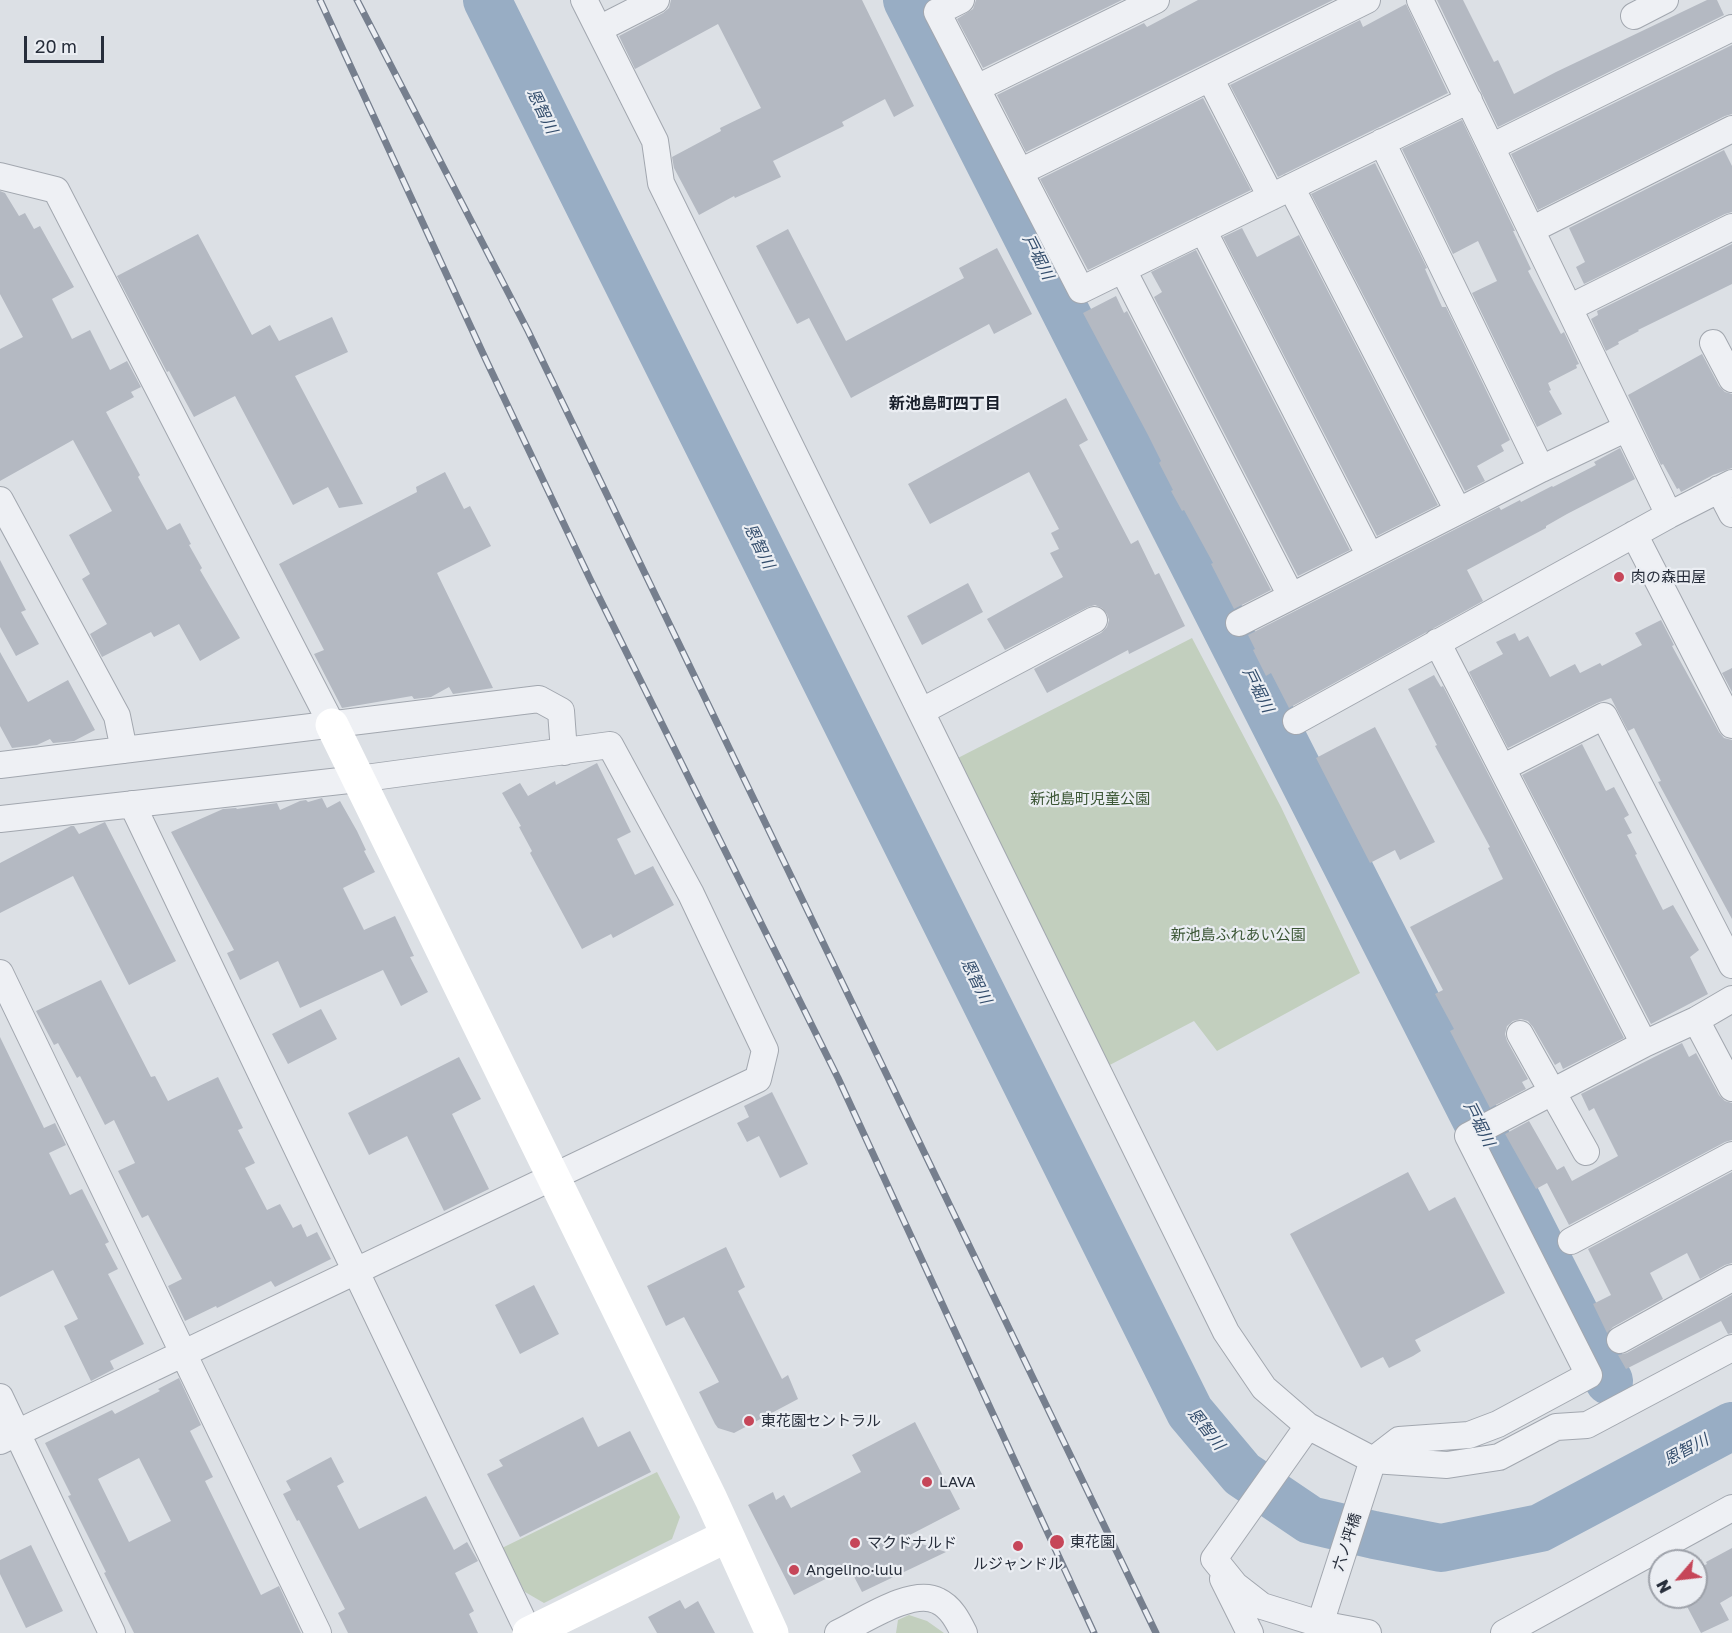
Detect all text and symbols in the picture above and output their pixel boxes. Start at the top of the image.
scale bar [27,24,106,62]
text: 20 m [35,35,77,57]
water label: 恩智川 [523,85,561,137]
water label: 戸堀川 [1019,231,1057,283]
district label: 新池島町四丁目 [889,394,1001,414]
water label: 恩智川 [740,520,778,572]
place label: 肉の森田屋 [1631,568,1706,586]
marker: 肉の森田屋 [1612,570,1626,584]
water label: 戸堀川 [1239,664,1277,716]
park label: 新池島町児童公園 [1030,790,1150,808]
park label: 新池島ふれあい公園 [1171,926,1305,944]
water label: 恩智川 [957,955,995,1007]
water label: 戸堀川 [1460,1098,1498,1150]
water label: 恩智川 [1184,1404,1228,1454]
place label: 東花園セントラル [761,1412,881,1430]
marker: 東花園セントラル [742,1414,756,1428]
water label: 恩智川 [1660,1430,1712,1470]
place label: LAVA [939,1473,975,1491]
marker: LAVA [920,1475,934,1489]
street label: 六ノ坪橋 [1329,1511,1365,1573]
marker: 東花園 [1048,1533,1066,1551]
place label: 東花園 [1070,1533,1115,1551]
place label: マクドナルド [867,1534,957,1552]
marker: マクドナルド [848,1536,862,1550]
marker: ルジャンドル [1011,1539,1025,1553]
north arrow [1648,1549,1708,1609]
place label: ルジャンドル [973,1555,1063,1573]
place label: Angelino·lulu [806,1561,902,1579]
marker: Angelino·lulu [787,1563,801,1577]
text: N [1652,1576,1676,1597]

